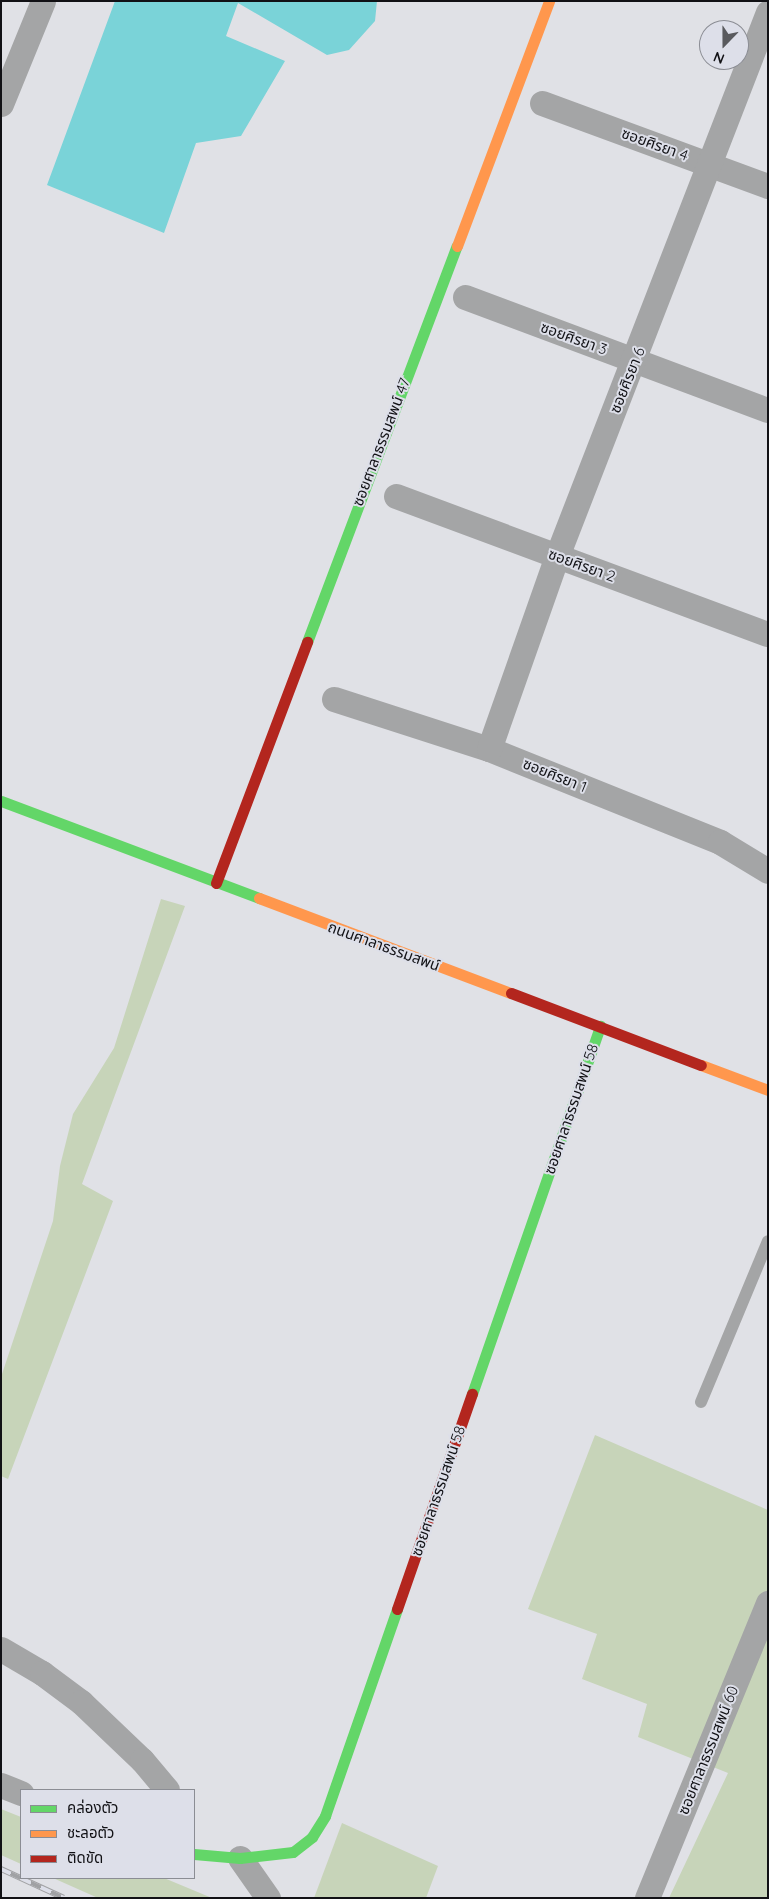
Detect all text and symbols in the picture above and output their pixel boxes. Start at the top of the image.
north arrow [699,20,749,70]
text: N [711,48,727,68]
street label: ซอยศิรยา 4 [619,124,691,164]
street label: ซอยศิรยา 3 [538,318,610,358]
street label: ซอยศิรยา 6 [606,344,648,416]
street label: ซอยศาลาธรรมสพน์ 47 [348,376,414,508]
street label: ซอยศิรยา 2 [546,545,618,585]
street label: ซอยศิรยา 1 [520,754,590,796]
street label: ถนนศาลาธรรมสพน์ [326,917,442,975]
street label: ซอยศาลาธรรมสพน์ 58 [540,1041,602,1177]
street label: ซอยศาลาธรรมสพน์ 58 [407,1423,469,1559]
street label: ซอยศาลาธรรมสพน์ 60 [674,1683,742,1817]
legend [20,1789,195,1879]
text: คล่องตัว [67,1798,118,1817]
text: ชะลอตัว [67,1823,114,1842]
text: ติดขัด [67,1848,103,1867]

